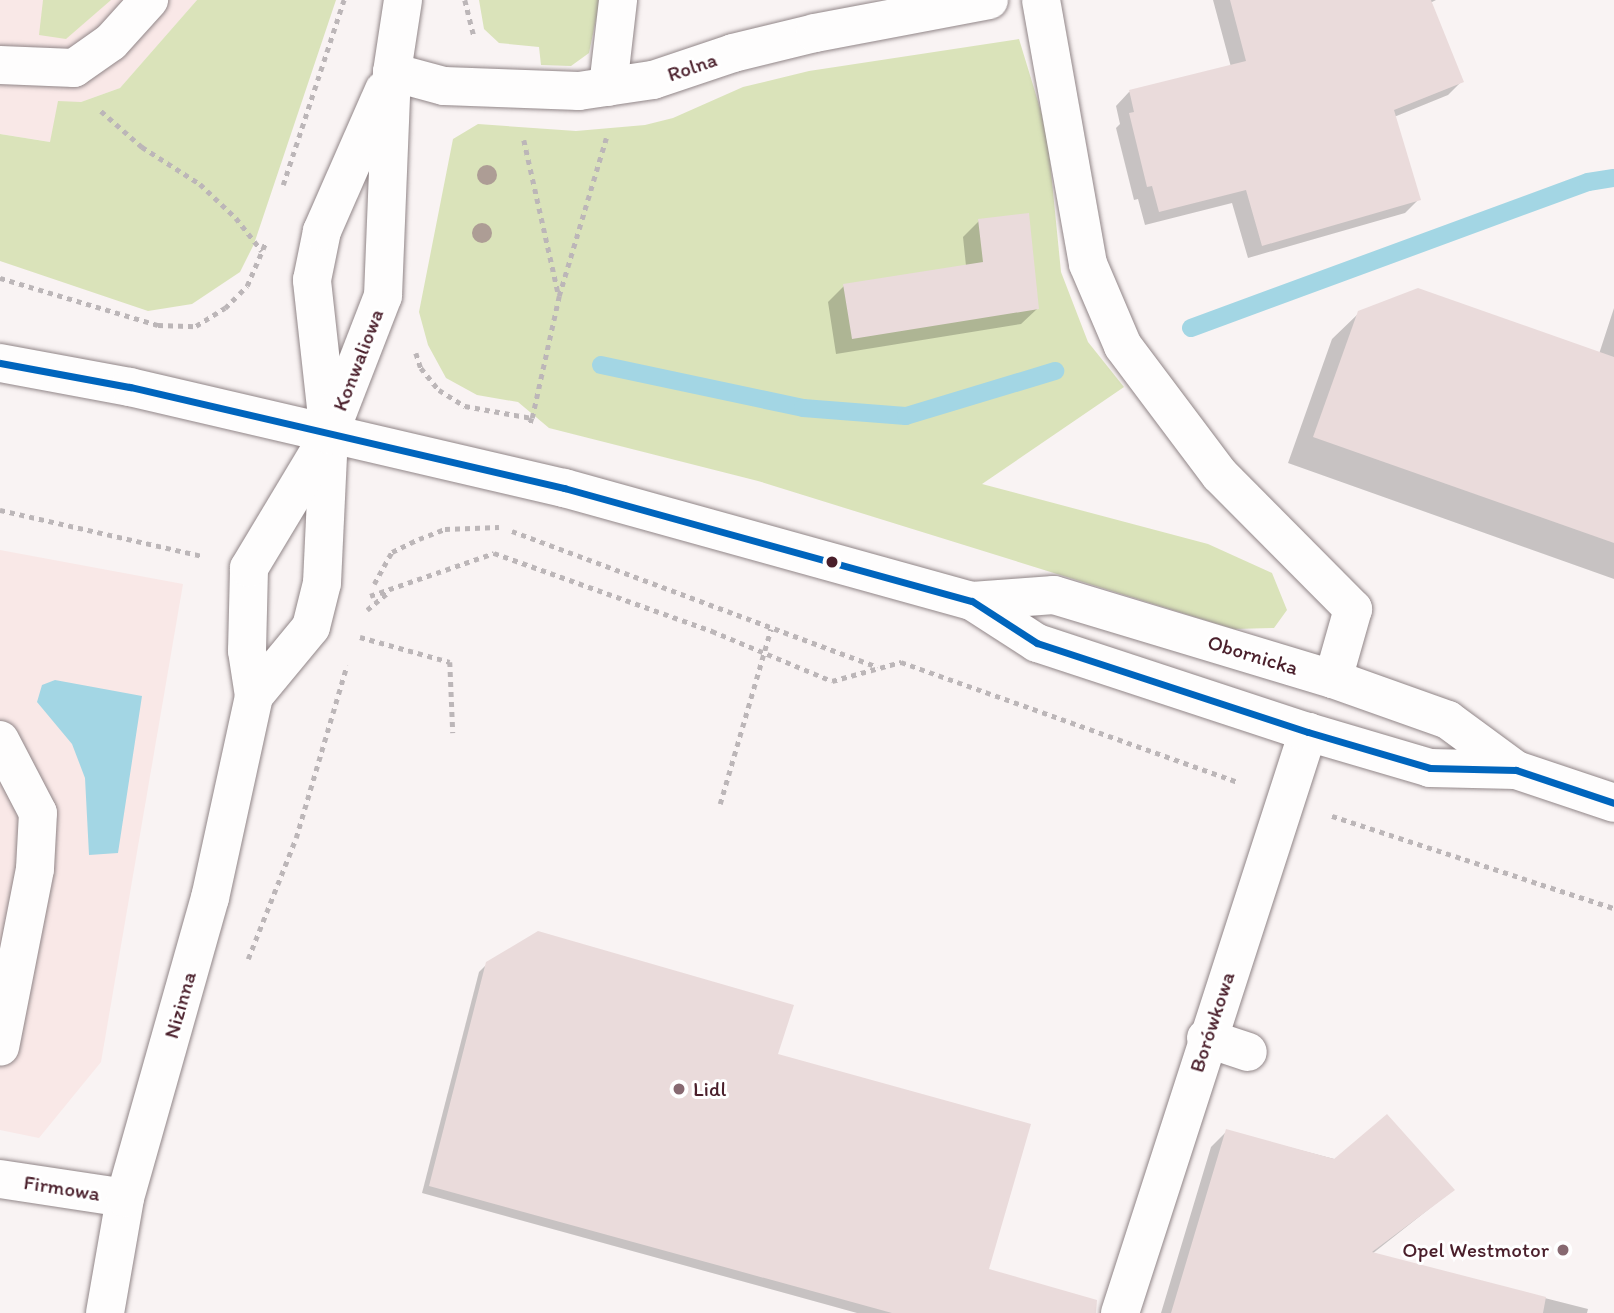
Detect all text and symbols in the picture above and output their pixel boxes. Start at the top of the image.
street label: Rolna [664,47,720,87]
street label: Konwaliowa [327,305,389,415]
unlabelled marker [825,555,839,569]
street label: Obornicka [1205,629,1301,681]
street label: Borówkowa [1184,968,1240,1076]
street label: Nizinna [158,969,202,1041]
place label: Lidl [693,1076,727,1102]
marker: Lidl [671,1081,687,1097]
street label: Firmowa [22,1170,102,1206]
place label: Opel Westmotor [1403,1237,1549,1263]
marker: Opel Westmotor [1555,1242,1571,1258]

